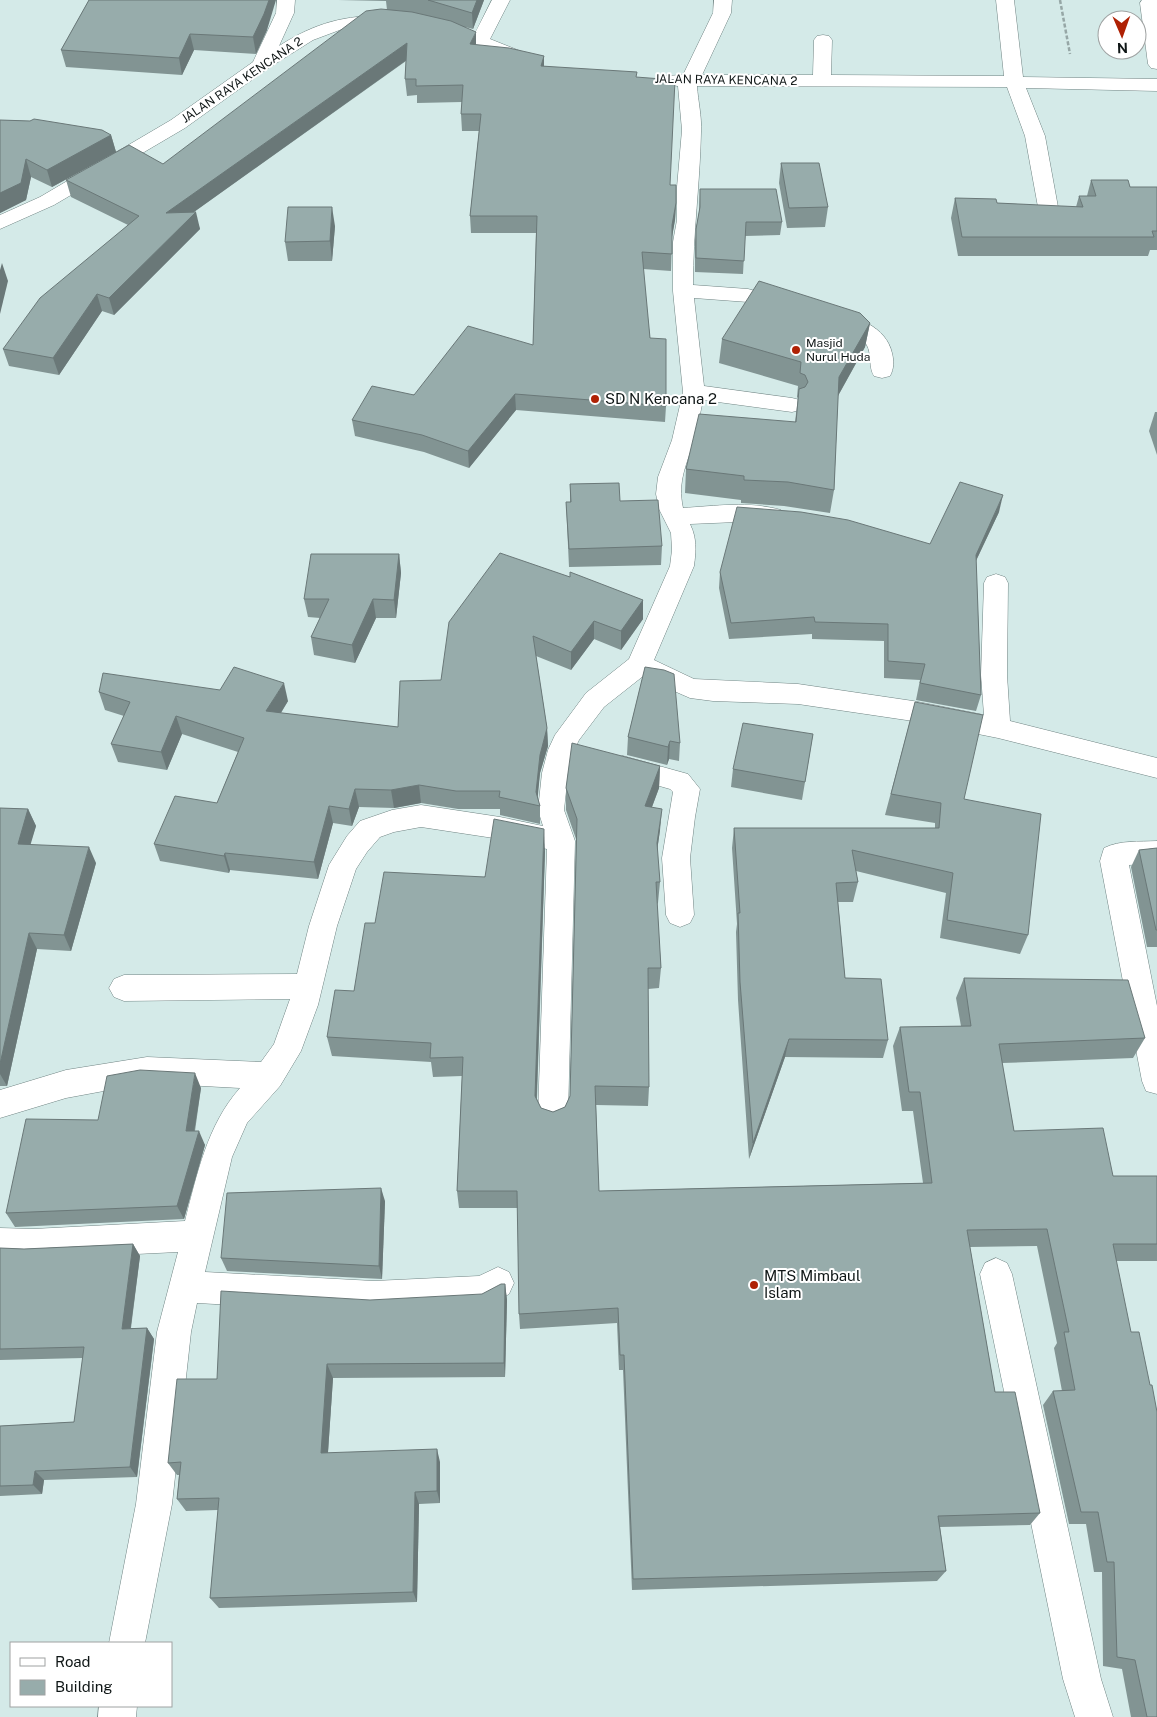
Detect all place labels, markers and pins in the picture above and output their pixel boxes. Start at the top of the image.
place label: Masjid Nurul Huda [806,336,870,364]
marker: Masjid Nurul Huda [790,344,802,356]
place label: SD N Kencana 2 [605,390,717,407]
marker: SD N Kencana 2 [589,393,601,405]
place label: MTS Mimbaul Islam [764,1267,860,1301]
marker: MTS Mimbaul Islam [748,1279,760,1291]

